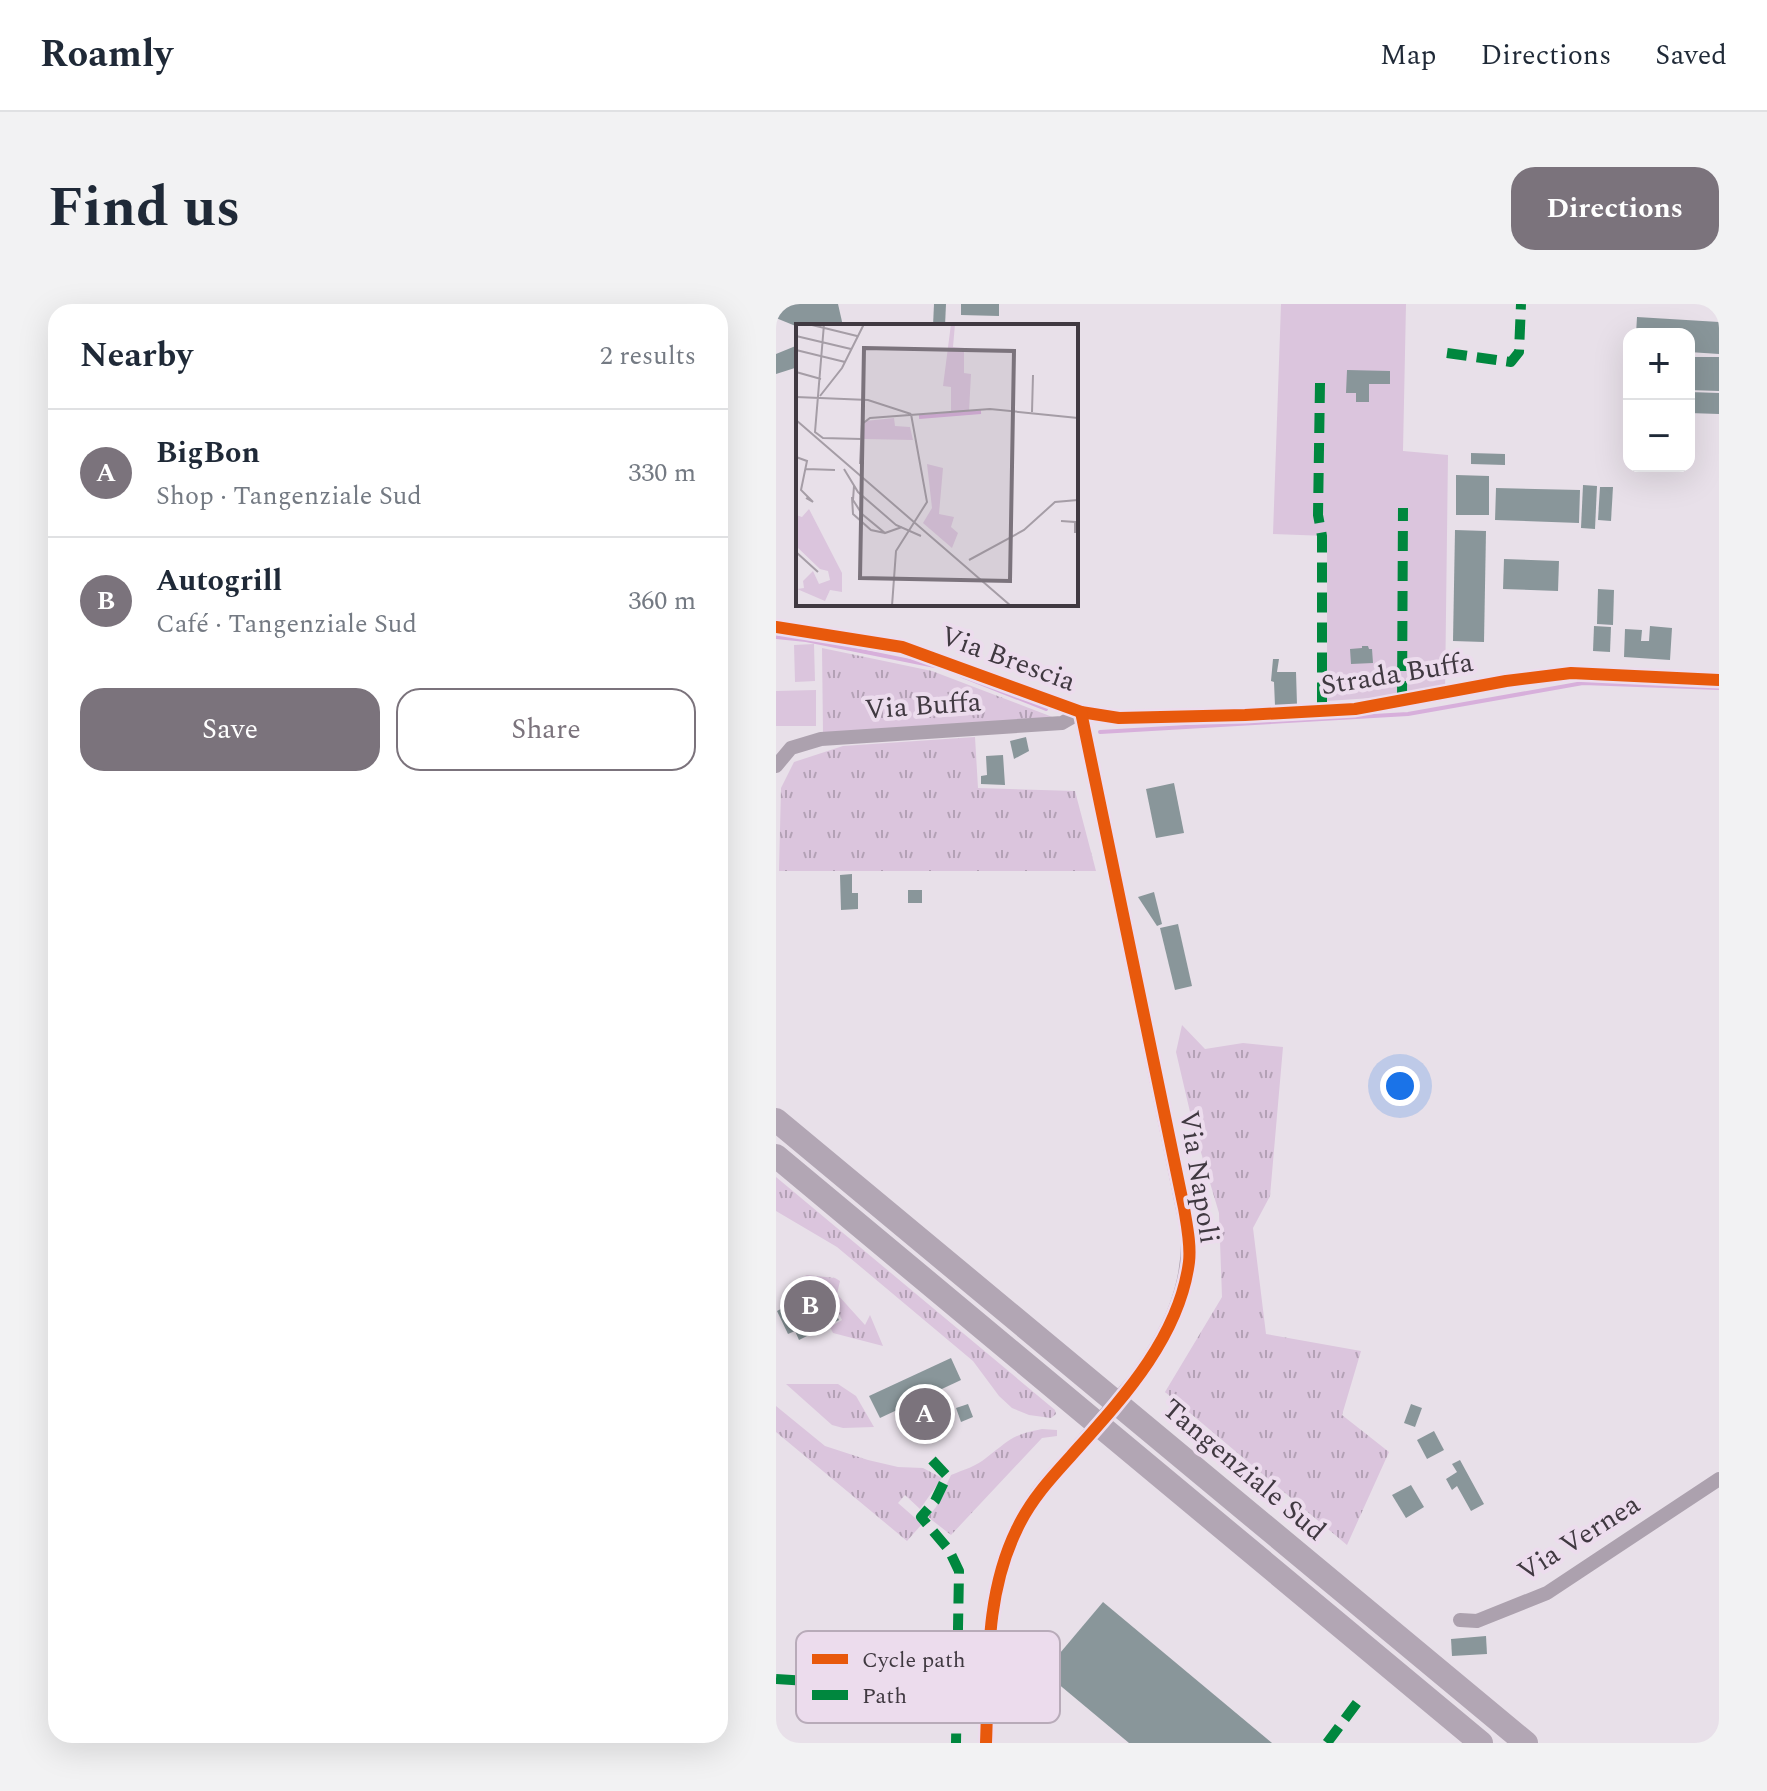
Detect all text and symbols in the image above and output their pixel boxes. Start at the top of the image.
text: Roamly [40,26,173,84]
text: Map [1380,34,1437,77]
text: Directions [1481,34,1611,77]
text: Saved [1655,34,1727,77]
text: Find us [48,166,241,251]
button: Directions [1511,167,1719,250]
inset map [796,324,1078,606]
map controls [1623,328,1695,472]
button: + [1623,328,1695,400]
text: Nearby [80,330,193,382]
text: 2 results [600,336,696,376]
button: − [1623,400,1695,472]
text: BigBon [156,430,260,476]
text: A [96,453,116,493]
text: 330 m [628,453,696,493]
text: Shop · Tangenziale Sud [156,476,422,516]
text: Autogrill [156,558,282,604]
text: B [97,581,115,621]
text: 360 m [628,581,696,621]
text: Café · Tangenziale Sud [156,604,417,644]
street label: Via Brescia [934,615,1082,703]
street label: Strada Buffa [1318,641,1477,707]
street label: Via Buffa [863,680,983,732]
button: Save [80,688,380,771]
button: Share [396,688,696,771]
your location [1380,1066,1420,1106]
street label: Via Napoli [1167,1107,1231,1247]
pin: B [784,1276,836,1336]
pin: A [899,1384,951,1444]
street label: Tangenziale Sud [1152,1388,1336,1552]
street label: Via Vernea [1509,1483,1649,1593]
legend [796,1631,1060,1723]
text: Cycle path [862,1644,966,1677]
text: Path [862,1680,907,1713]

